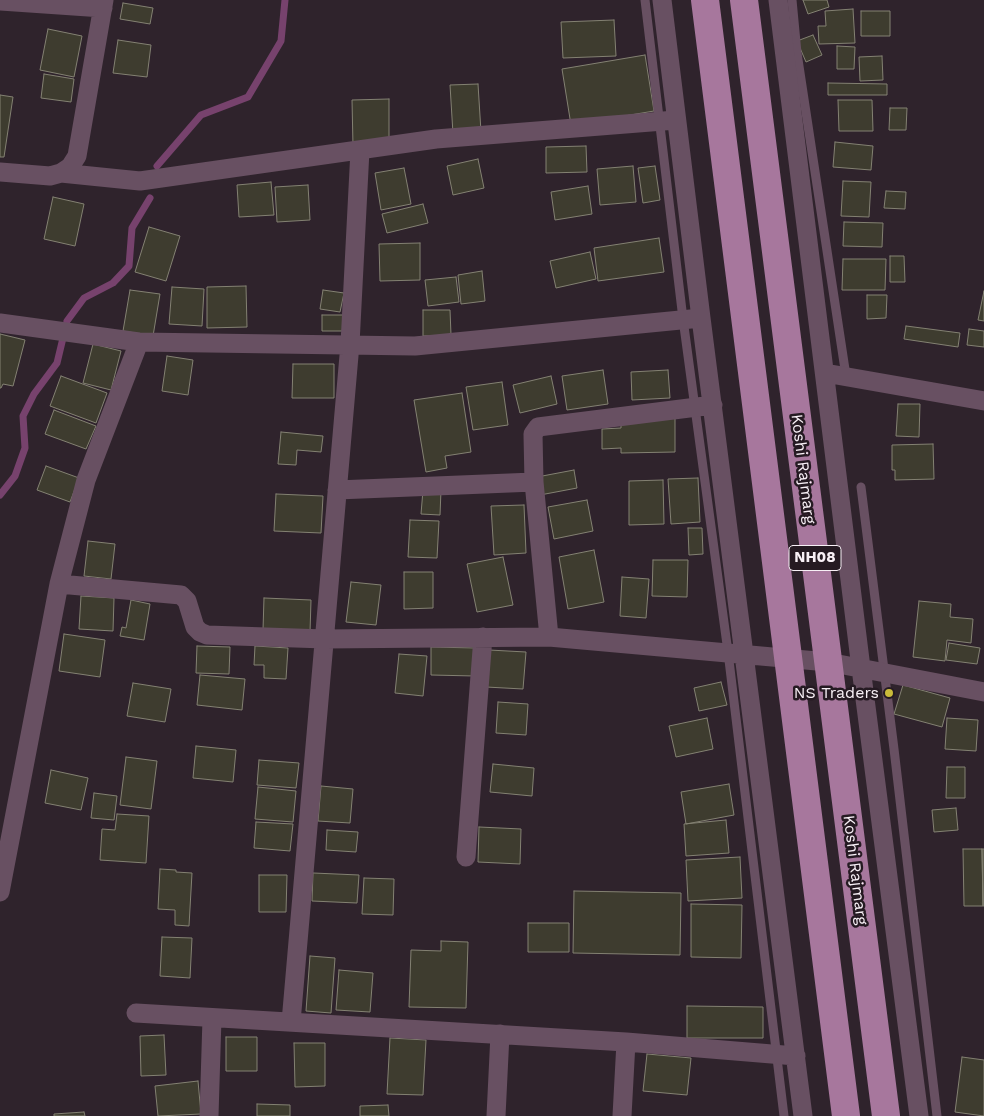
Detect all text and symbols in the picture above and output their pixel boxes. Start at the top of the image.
street label: Koshi Rajmarg [787,413,819,525]
road number: NH08 [789,546,841,570]
place label: NS Traders [794,683,879,703]
marker: NS Traders [883,687,895,699]
street label: Koshi Rajmarg [839,814,871,926]

